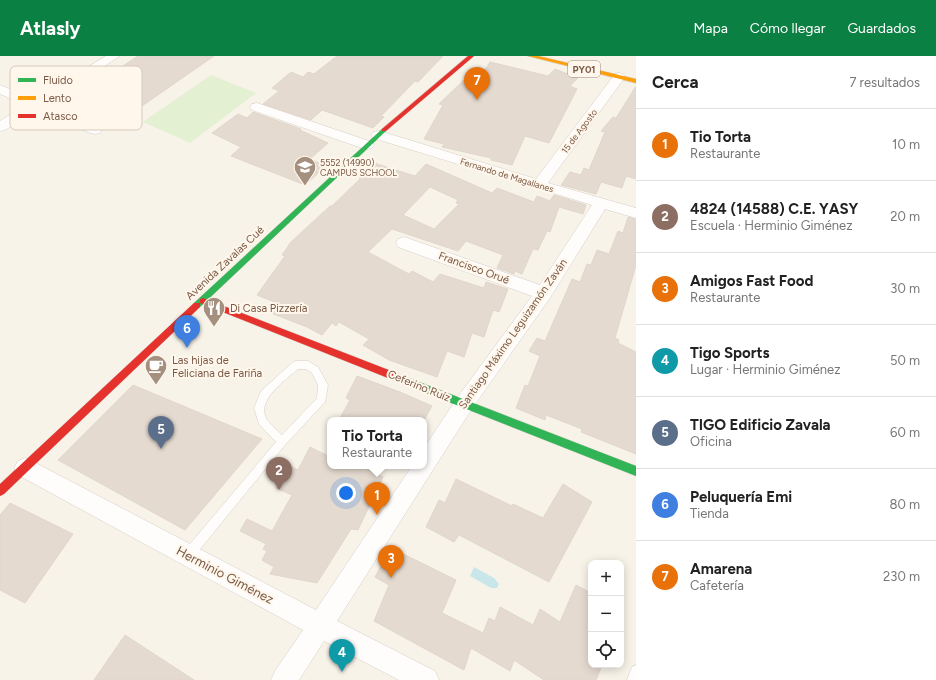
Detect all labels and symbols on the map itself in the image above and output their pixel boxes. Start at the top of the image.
road number: PY01 [568,61,600,77]
legend [10,66,142,130]
pin: 7 [464,67,490,100]
text: Fluido [43,74,73,87]
text: Lento [43,92,71,105]
street label: 15 de Agosto [559,107,599,155]
text: Atasco [43,110,78,123]
school or university icon: 5552 (14990) CAMPUS SCHOOL [292,154,318,187]
street label: Fernando de Magallanes [459,156,555,194]
place label: 5552 (14990) CAMPUS SCHOOL [320,157,397,178]
street label: Avenida Zavalas Cué [183,223,267,303]
street label: Francisco Orué [437,249,511,287]
street label: Santiago Máximo Leguizamón Zaván [456,257,570,411]
restaurant icon: Di Casa Pizzería [201,295,227,328]
place label: Di Casa Pizzería [230,302,307,315]
pin: 6 [174,315,200,348]
cafe icon: Las hijas de Feliciana de Fariña [143,353,169,386]
place label: Las hijas de Feliciana de Fariña [172,354,262,380]
street label: Ceferino Ruíz [386,368,452,404]
pin: 5 [148,416,174,449]
pin: 2 [266,457,292,490]
pin: 1 [364,482,390,515]
your location [336,483,356,503]
street label: Herminio Giménez [174,543,276,607]
pin: 3 [378,545,404,578]
pin: 4 [329,639,355,672]

